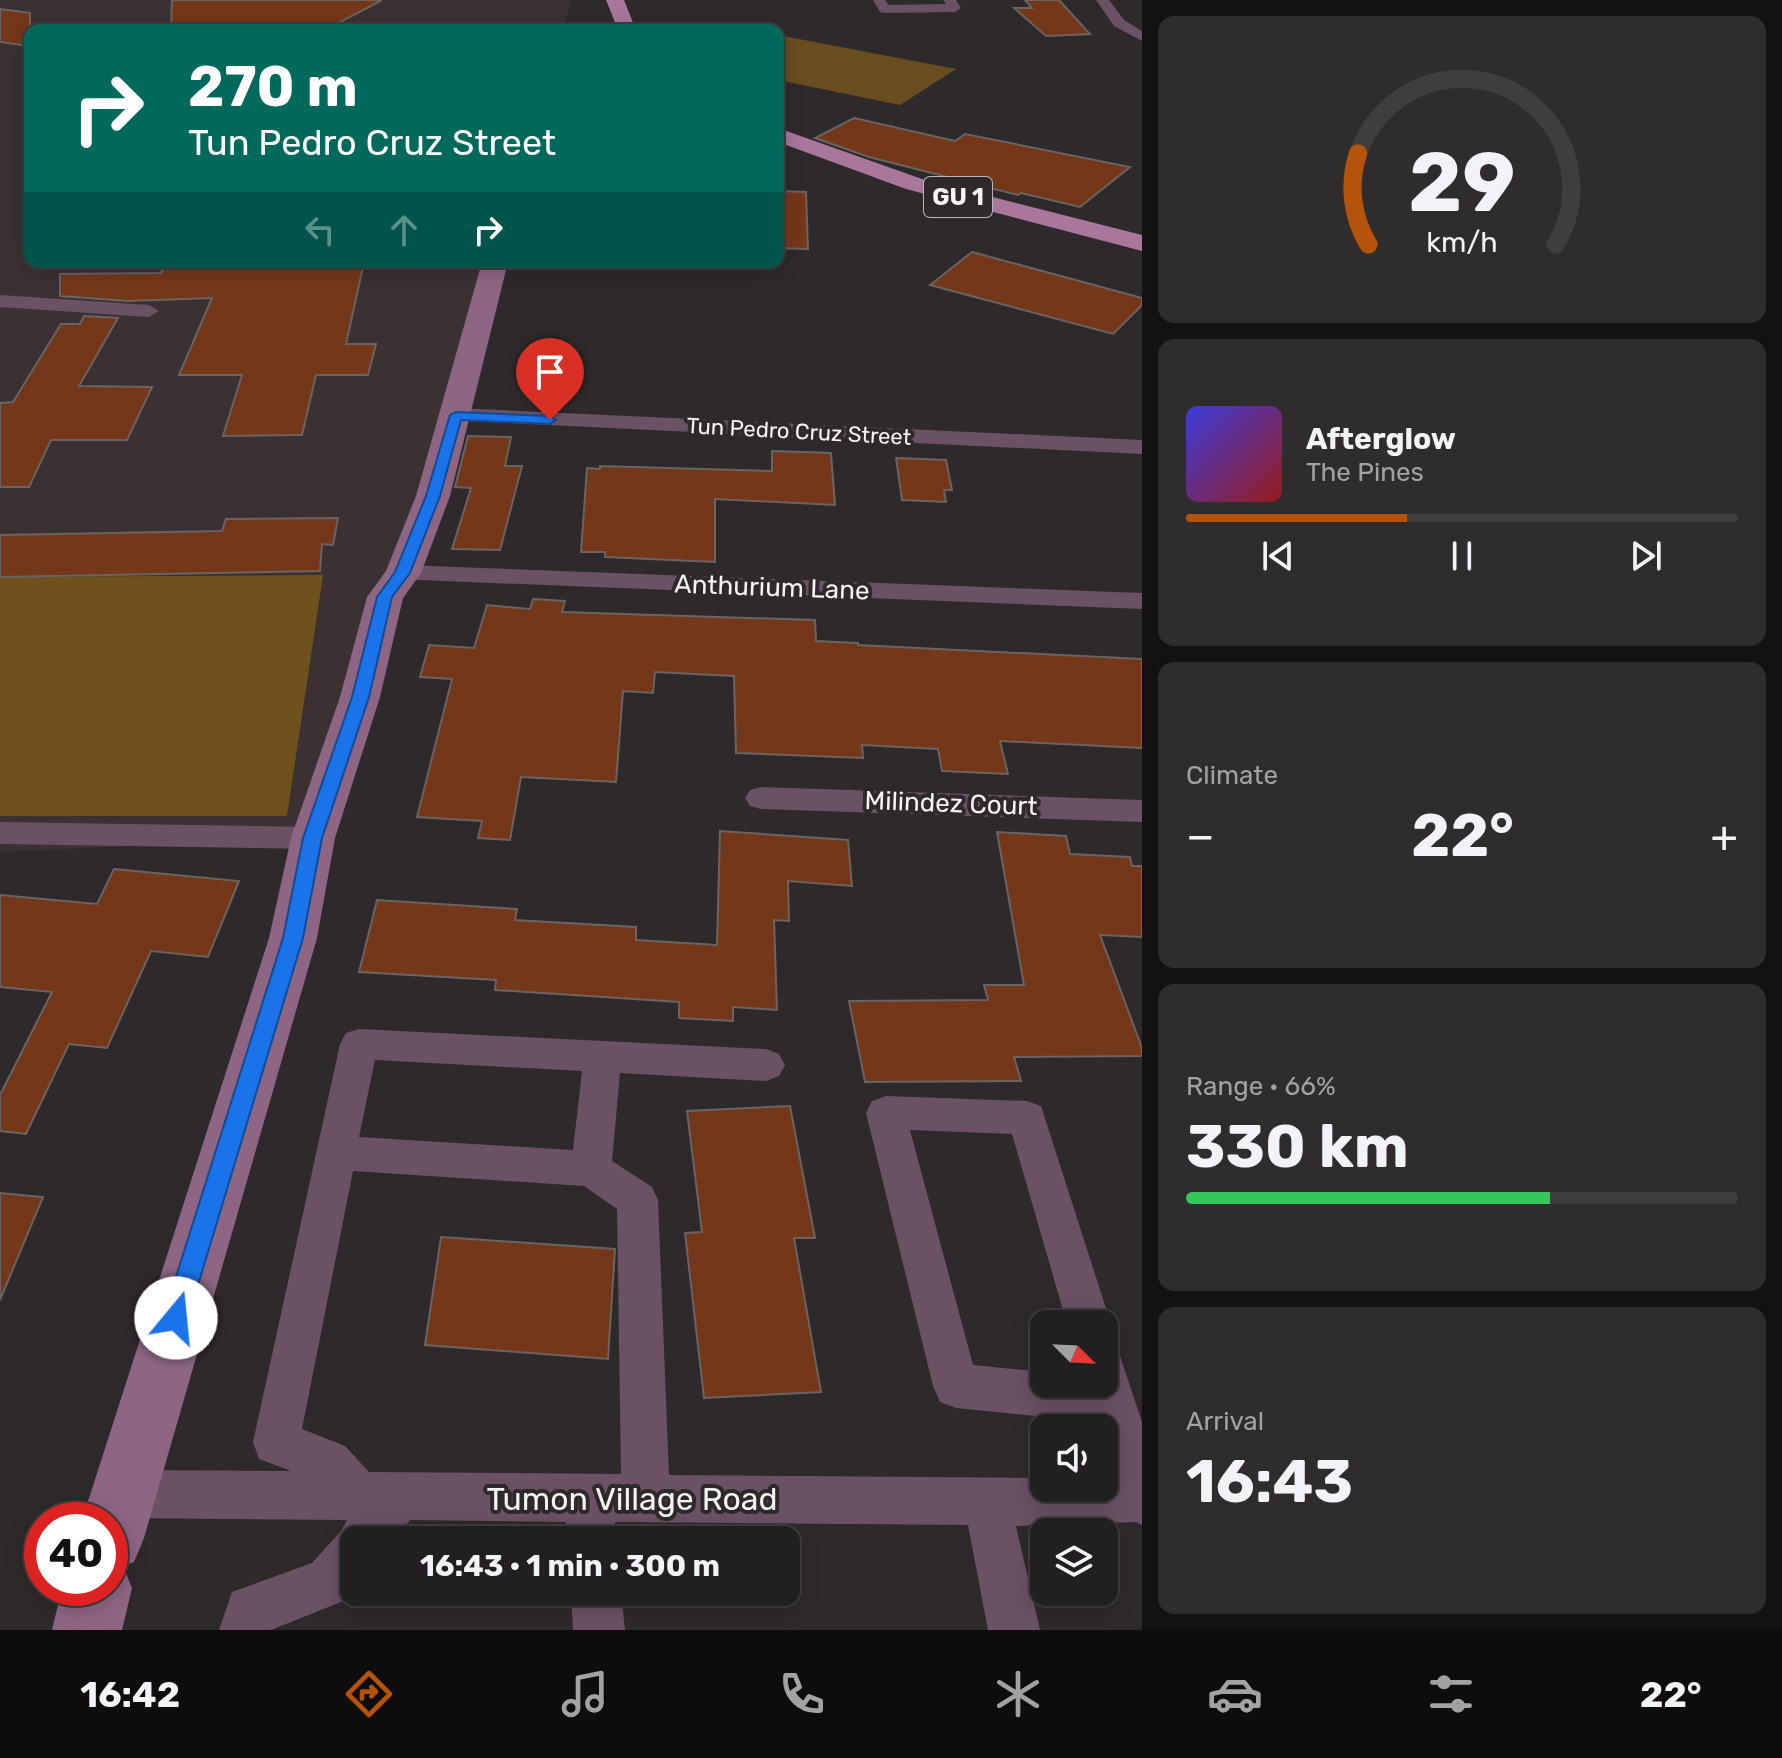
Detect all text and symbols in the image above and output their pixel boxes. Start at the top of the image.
text: 270 m [188,54,358,120]
icon: right [56,56,160,160]
text: Tun Pedro Cruz Street [188,121,556,164]
text: 29 [1408,133,1516,232]
road number: GU 1 [924,177,992,217]
icon: left [298,208,342,252]
icon: ahead [382,208,426,252]
icon: right [466,208,510,252]
text: km/h [1426,226,1498,260]
pin [516,338,584,420]
icon: arrive [528,350,572,394]
street label: Tun Pedro Cruz Street [686,412,912,451]
text: Afterglow [1306,421,1456,457]
text: The Pines [1306,457,1424,488]
icon: previous [1256,534,1300,578]
icon: pause [1440,534,1484,578]
icon: next [1624,534,1668,578]
street label: Anthurium Lane [674,569,870,606]
text: Climate [1186,760,1278,791]
street label: Milindez Court [864,785,1038,822]
text: 22° [1411,800,1514,871]
text: − [1186,810,1215,862]
text: + [1711,810,1738,862]
text: Range · 66% [1186,1071,1336,1102]
text: 330 km [1186,1111,1409,1182]
position arrow [134,1276,218,1360]
north arrow [1030,1310,1118,1398]
map controls [1030,1310,1118,1606]
text: Arrival [1186,1406,1264,1437]
button: sound [1030,1414,1118,1502]
text: 16:43 [1186,1446,1353,1517]
street label: Tumon Village Road [487,1480,777,1518]
speed limit sign: 40 [24,1502,128,1606]
button: layers [1030,1518,1118,1606]
text: 16:43 · 1 min · 300 m [420,1548,720,1584]
icon: directions [341,1666,397,1722]
icon: music [557,1666,613,1722]
icon: phone [774,1666,830,1722]
icon: climate [990,1666,1046,1722]
icon: car [1207,1666,1263,1722]
icon: filters [1423,1666,1479,1722]
text: 16:42 [80,1673,180,1716]
text: 22° [1640,1673,1702,1716]

